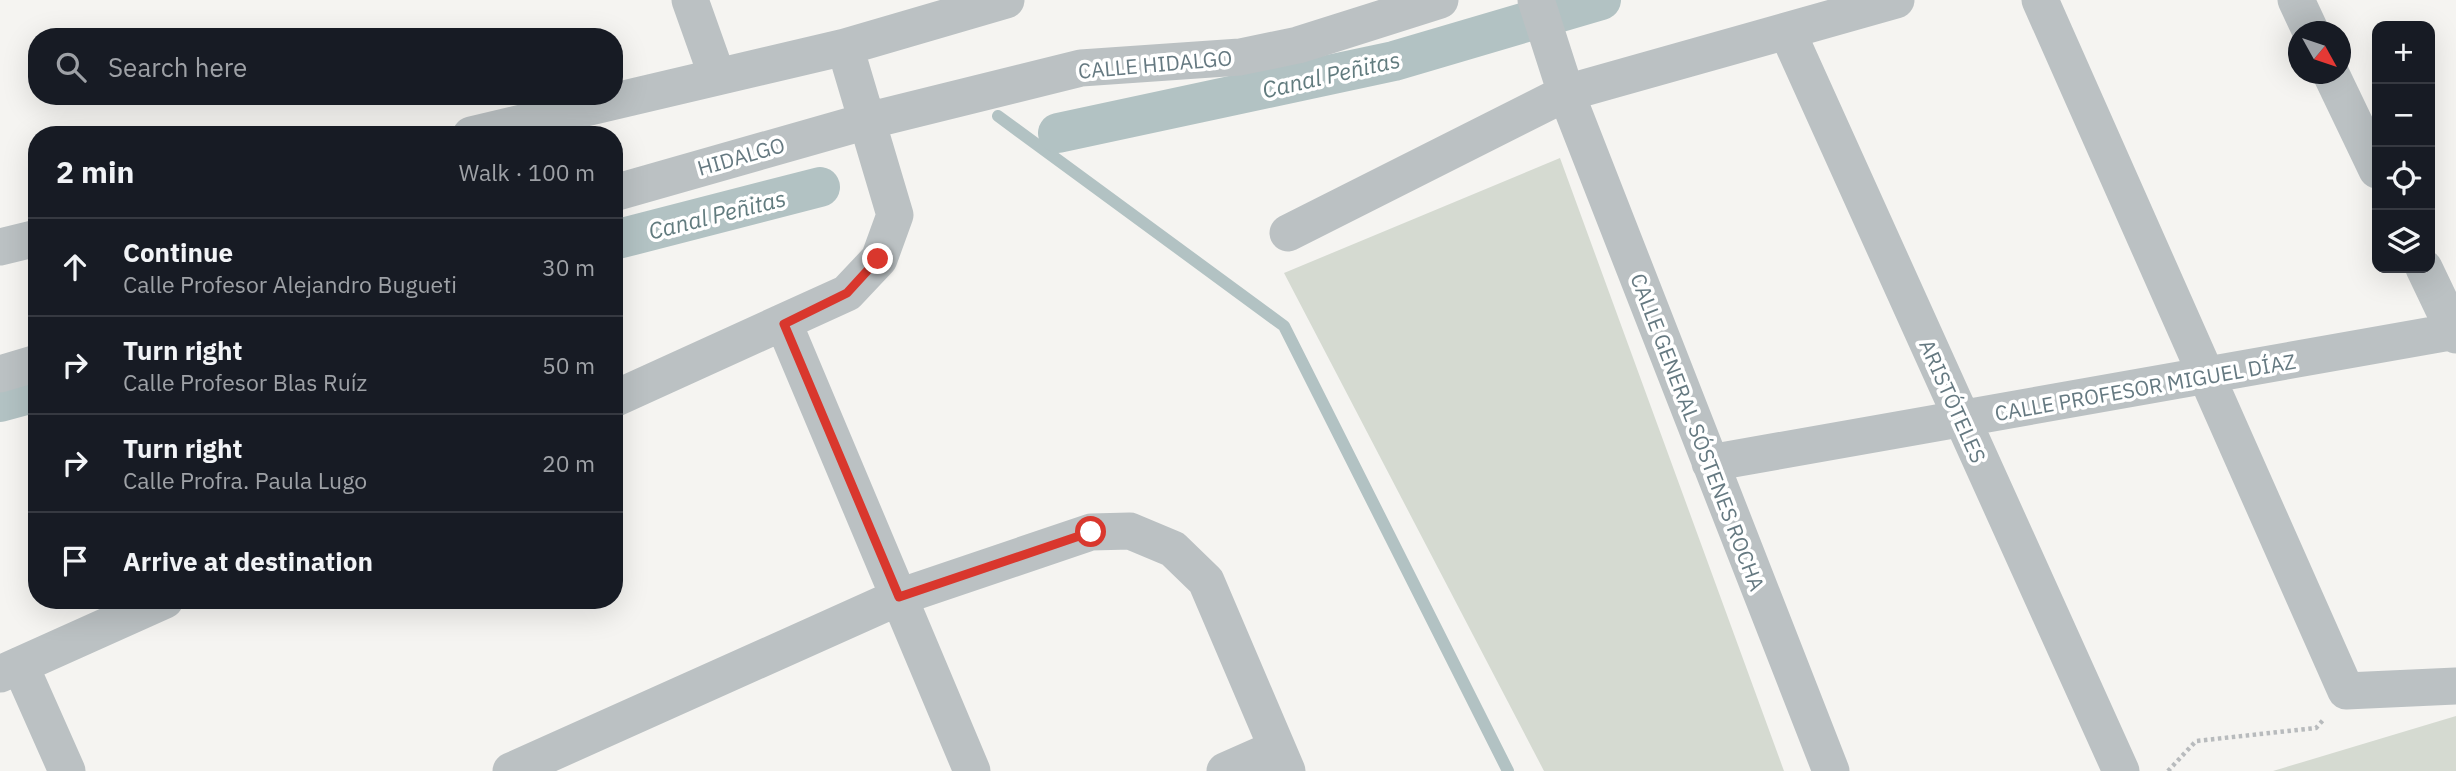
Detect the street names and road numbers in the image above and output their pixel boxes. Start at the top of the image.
street label: CALLE HIDALGO [1077,43,1233,85]
street label: HIDALGO [694,130,788,182]
street label: CALLE GENERAL SÓSTENES ROCHA [1624,269,1772,595]
street label: ARISTÓTELES [1913,335,1993,467]
street label: CALLE PROFESOR MIGUEL DÍAZ [1992,347,2298,427]

